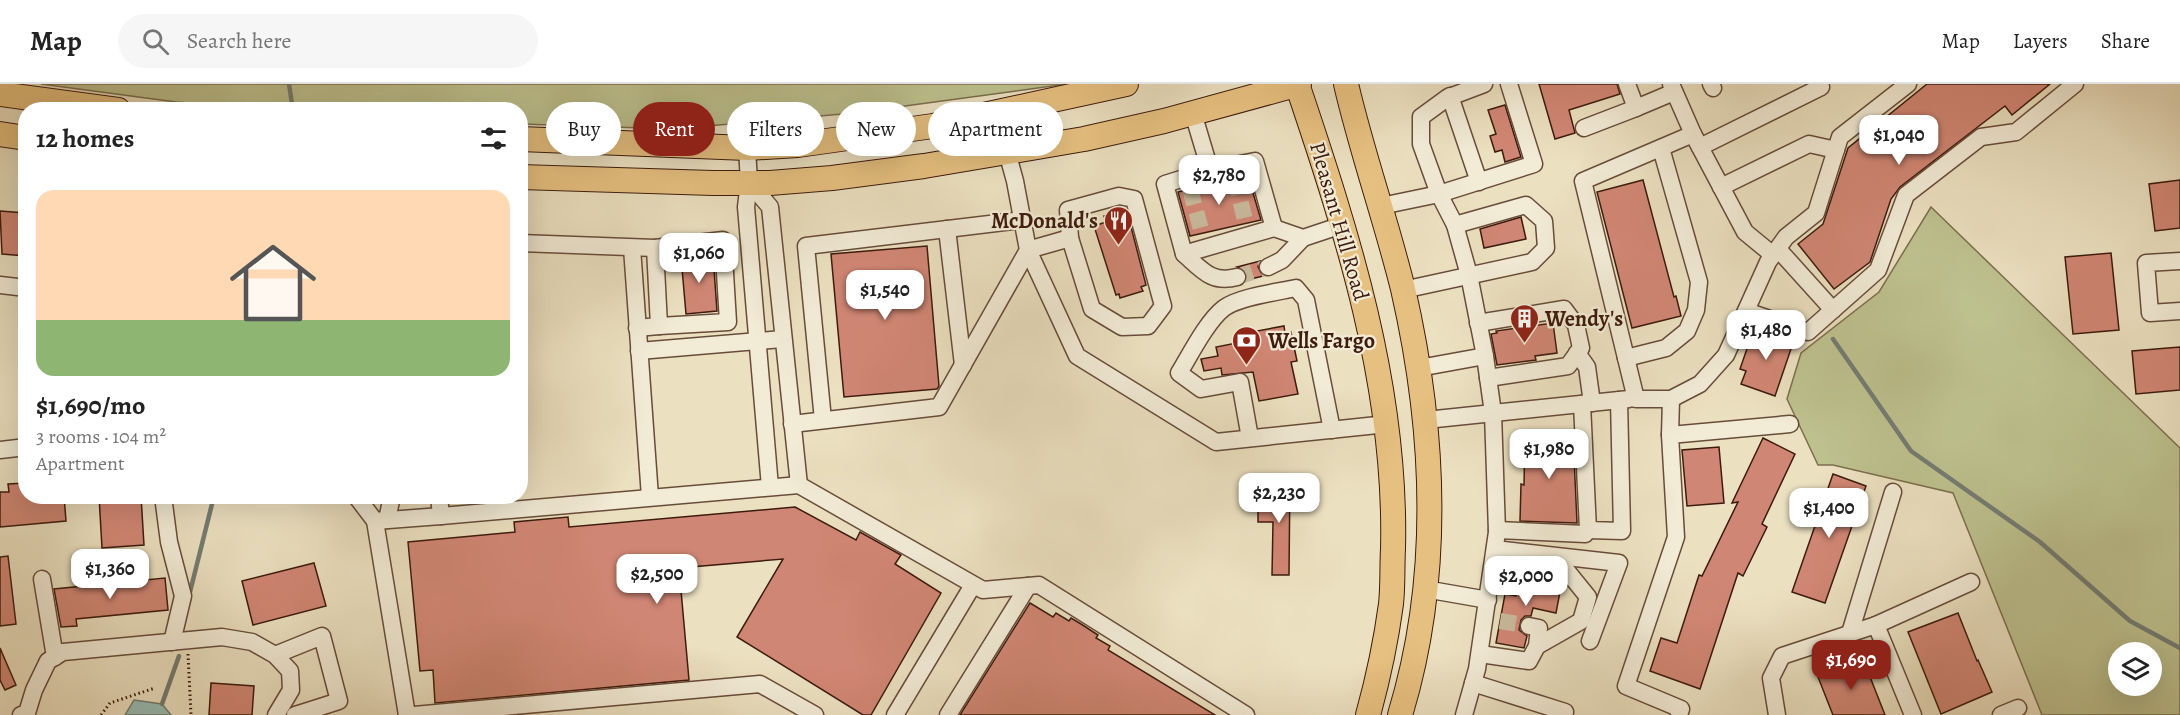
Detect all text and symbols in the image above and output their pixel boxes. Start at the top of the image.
search box [118,14,538,68]
text: Map [30,22,82,60]
icon: search [139,25,172,58]
text: Search here [187,26,291,56]
text: Map [1941,27,1980,55]
text: Layers [2013,27,2068,55]
text: Share [2101,27,2150,55]
chip: Buy [546,102,621,156]
chip: Rent [633,102,715,156]
chip: Filters [727,102,824,156]
chip: New [836,102,916,156]
chip: Apartment [928,102,1063,156]
pin: $1,040 [1850,115,1948,166]
text: 12 homes [36,121,134,156]
text: $1,040 [1873,121,1925,148]
icon: filters [477,122,510,155]
street label: Pleasant Hill Road [1302,138,1376,304]
pin: $2,780 [1170,155,1268,206]
text: $2,780 [1193,161,1245,188]
restaurant icon: McDonald's [1103,204,1135,246]
place label: McDonald's [991,206,1098,236]
icon: home [219,229,327,337]
pin: $1,060 [650,233,748,284]
text: $1,060 [673,239,725,266]
pin: $1,540 [836,270,934,321]
text: $1,540 [860,276,910,303]
building icon: Wendy's [1508,302,1540,344]
place label: Wendy's [1544,304,1623,334]
pin: $1,480 [1717,310,1815,361]
text: $1,480 [1741,316,1791,343]
bank icon: Wells Fargo [1231,324,1263,366]
place label: Wells Fargo [1267,326,1375,356]
text: $1,690/mo [36,388,145,423]
text: 3 rooms · 104 m² [36,423,166,450]
pin: $1,980 [1500,429,1598,480]
text: $1,980 [1524,435,1574,462]
text: Apartment [36,450,125,477]
pin: $2,230 [1230,473,1328,524]
text: $2,230 [1253,479,1305,506]
pin: $1,400 [1780,488,1878,539]
text: $1,400 [1803,494,1855,521]
pin: $1,360 [61,549,159,600]
pin: $2,500 [608,554,706,605]
text: $1,360 [85,555,135,582]
pin: $2,000 [1477,556,1575,607]
text: $2,500 [630,560,684,587]
text: $2,000 [1499,562,1553,589]
pin: $1,690 [1802,640,1900,691]
map controls [2108,642,2162,696]
button: layers [2108,642,2162,696]
text: $1,690 [1826,646,1876,673]

